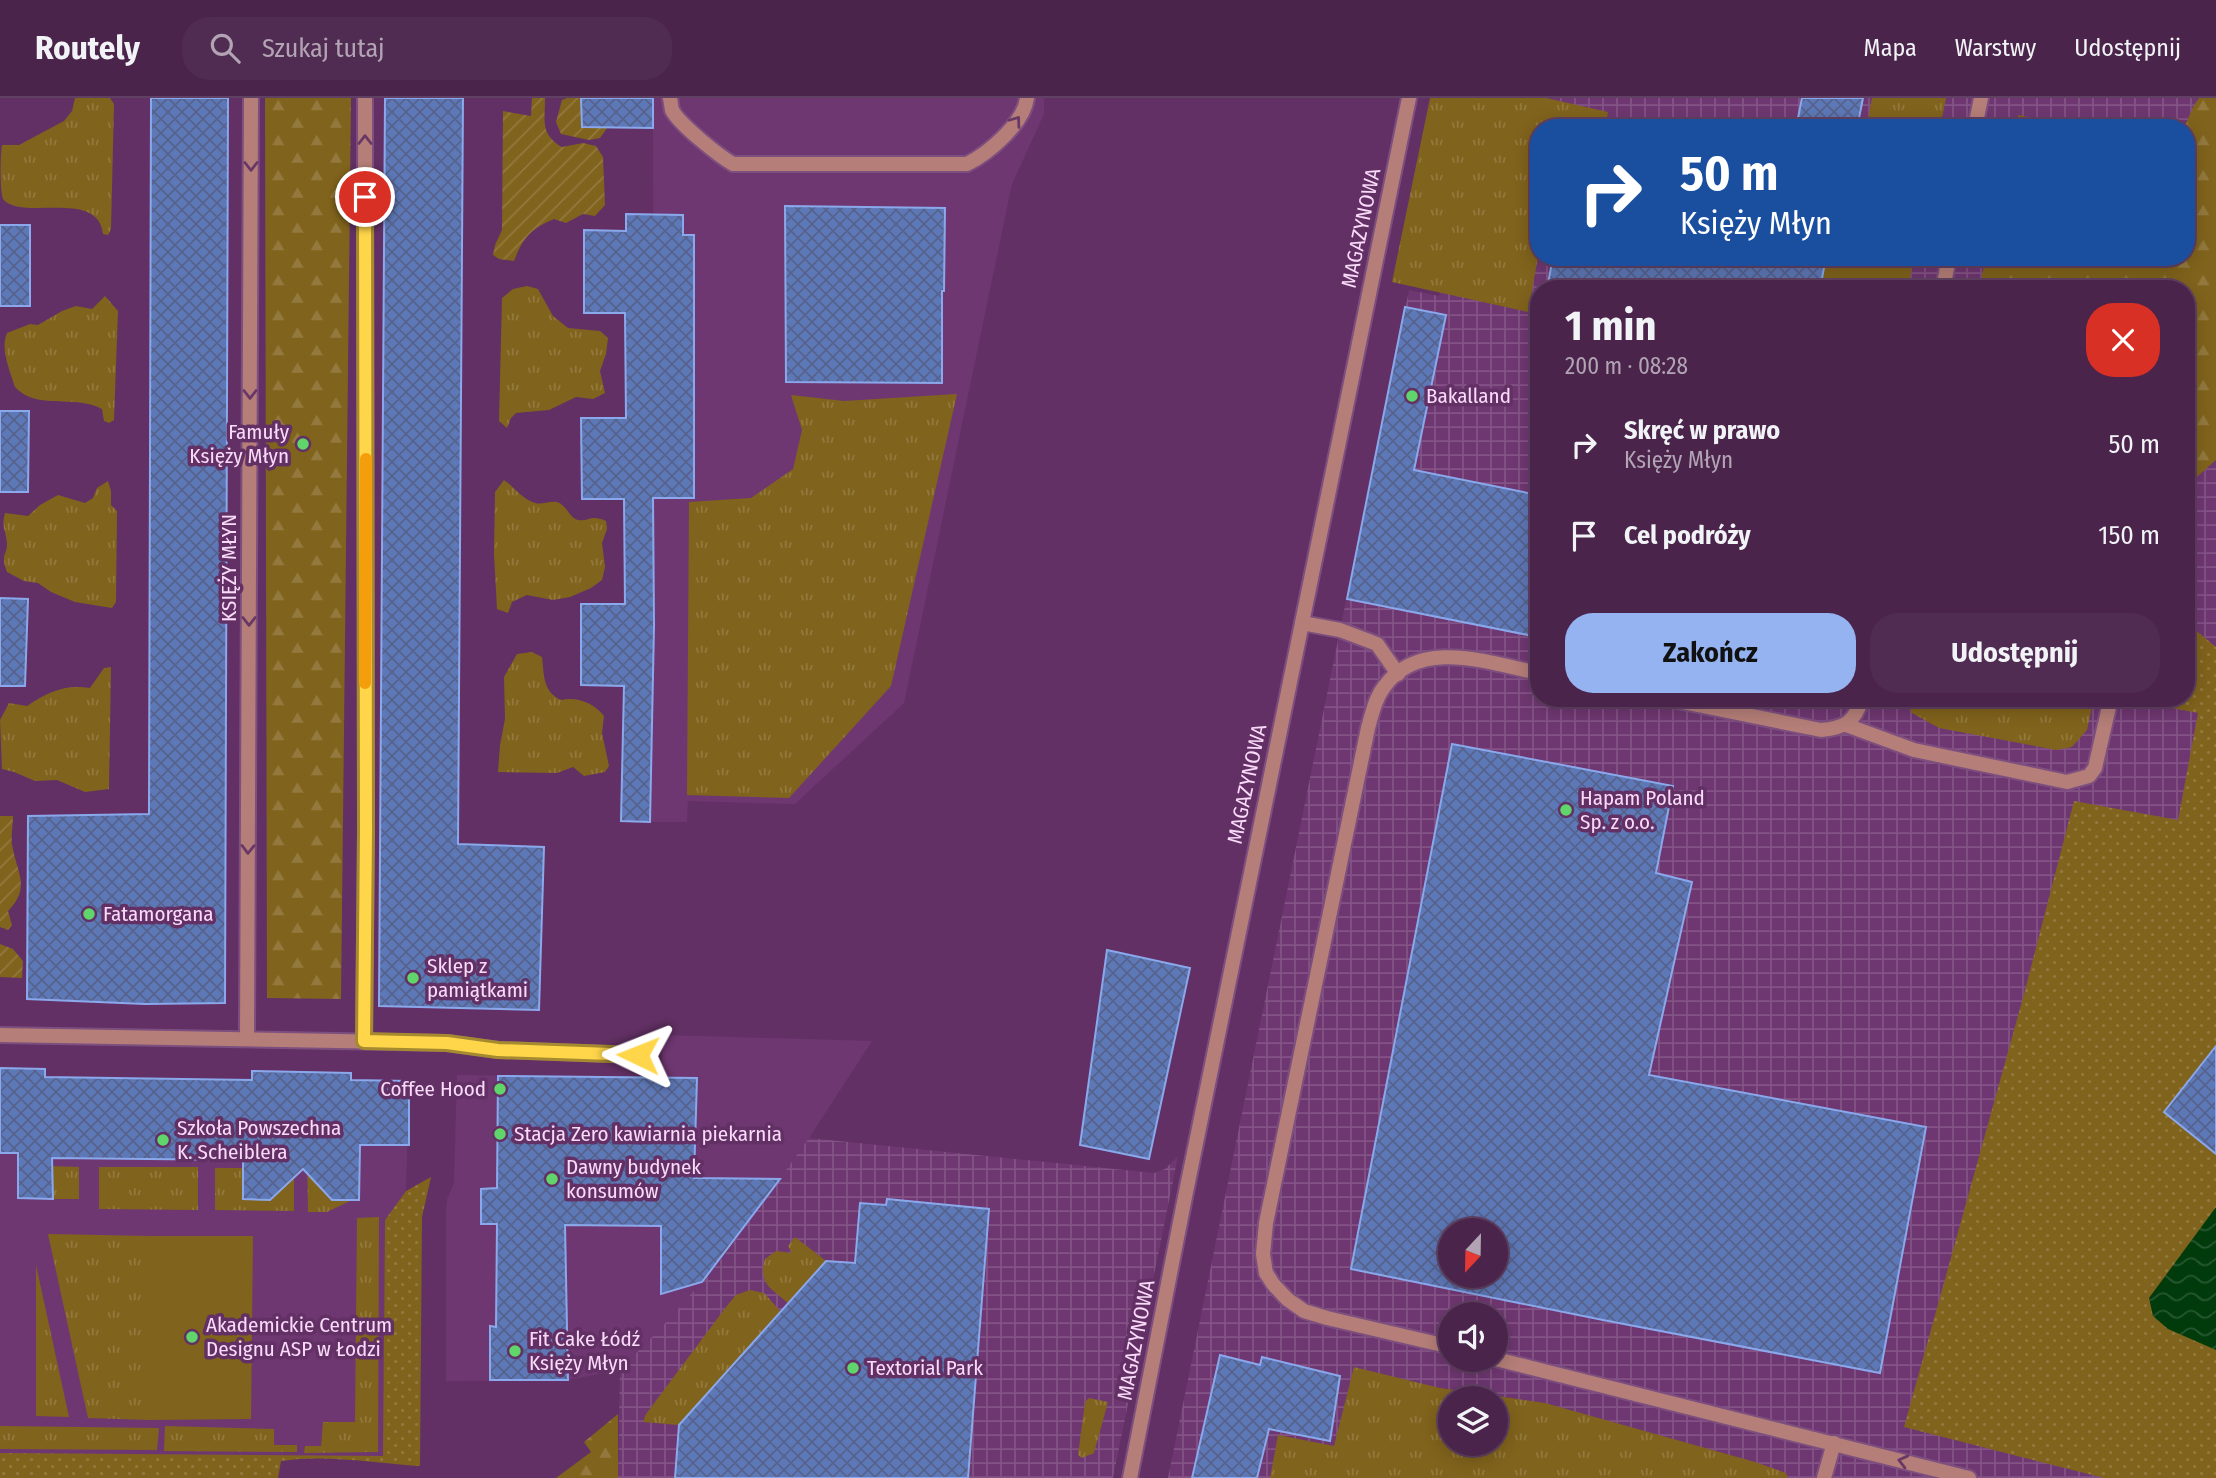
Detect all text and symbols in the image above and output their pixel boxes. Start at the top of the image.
search box [182,17,672,80]
text: Routely [35,28,140,68]
icon: search [206,29,244,67]
text: Szukaj tutaj [262,33,385,64]
text: Mapa [1864,34,1917,62]
text: Warstwy [1955,34,2036,62]
text: Udostępnij [2074,34,2181,62]
one-way arrow [1008,116,1020,128]
one-way arrow [357,134,373,145]
text: 50 m [1680,144,1778,203]
icon: right [1565,147,1656,238]
one-way arrow [243,161,259,172]
street label: MAGAZYNOWA [1336,166,1386,290]
pin [335,167,395,227]
icon: arrive [346,178,384,216]
text: Księży Młyn [1680,204,1832,242]
text: 1 min [1565,301,1656,351]
button: close [2086,303,2160,377]
text: 200 m · 08:28 [1565,352,1688,380]
place label: Bakalland [1426,383,1511,409]
one-way arrow [243,388,258,399]
marker: Bakalland [1404,388,1420,404]
text: Skręć w prawo [1624,415,1780,446]
place label: Famuły Księży Młyn [189,419,290,469]
icon: right [1565,426,1603,464]
text: 50 m [2108,429,2160,460]
marker: Famuły Księży Młyn [295,436,311,452]
text: Księży Młyn [1624,446,1733,474]
street label: KSIĘŻY MŁYN [216,514,242,622]
icon: arrive [1565,517,1603,555]
text: Cel podróży [1624,520,1751,551]
text: 150 m [2098,520,2160,551]
button: Zakończ [1565,613,1856,693]
button: Udostępnij [1870,613,2160,693]
one-way arrow [241,616,257,627]
street label: MAGAZYNOWA [1222,722,1272,846]
place label: Hapam Poland Sp. z o.o. [1580,785,1705,835]
marker: Hapam Poland Sp. z o.o. [1558,802,1574,818]
one-way arrow [240,844,256,854]
place label: Fatamorgana [103,901,214,927]
marker: Fatamorgana [81,906,97,922]
place label: Sklep z pamiątkami [427,953,528,1003]
marker: Sklep z pamiątkami [405,970,421,986]
position arrow [601,1018,675,1092]
place label: Coffee Hood [380,1076,486,1102]
marker: Coffee Hood [492,1081,508,1097]
place label: Szkoła Powszechna K. Scheiblera [177,1115,341,1165]
place label: Stacja Zero kawiarnia piekarnia [514,1121,782,1147]
marker: Stacja Zero kawiarnia piekarnia [492,1126,508,1142]
marker: Szkoła Powszechna K. Scheiblera [155,1132,171,1148]
place label: Dawny budynek konsumów [566,1154,701,1204]
marker: Dawny budynek konsumów [544,1171,560,1187]
north arrow [1438,1218,1508,1288]
map controls [1438,1218,1508,1456]
street label: MAGAZYNOWA [1112,1278,1160,1402]
button: sound [1438,1302,1508,1372]
place label: Akademickie Centrum Designu ASP w Łodzi [206,1312,392,1362]
place label: Fit Cake Łódź Księży Młyn [529,1326,640,1376]
marker: Akademickie Centrum Designu ASP w Łodzi [184,1329,200,1345]
marker: Fit Cake Łódź Księży Młyn [507,1343,523,1359]
place label: Textorial Park [867,1355,983,1381]
marker: Textorial Park [845,1360,861,1376]
button: layers [1438,1386,1508,1456]
one-way arrow [1897,1455,1909,1469]

